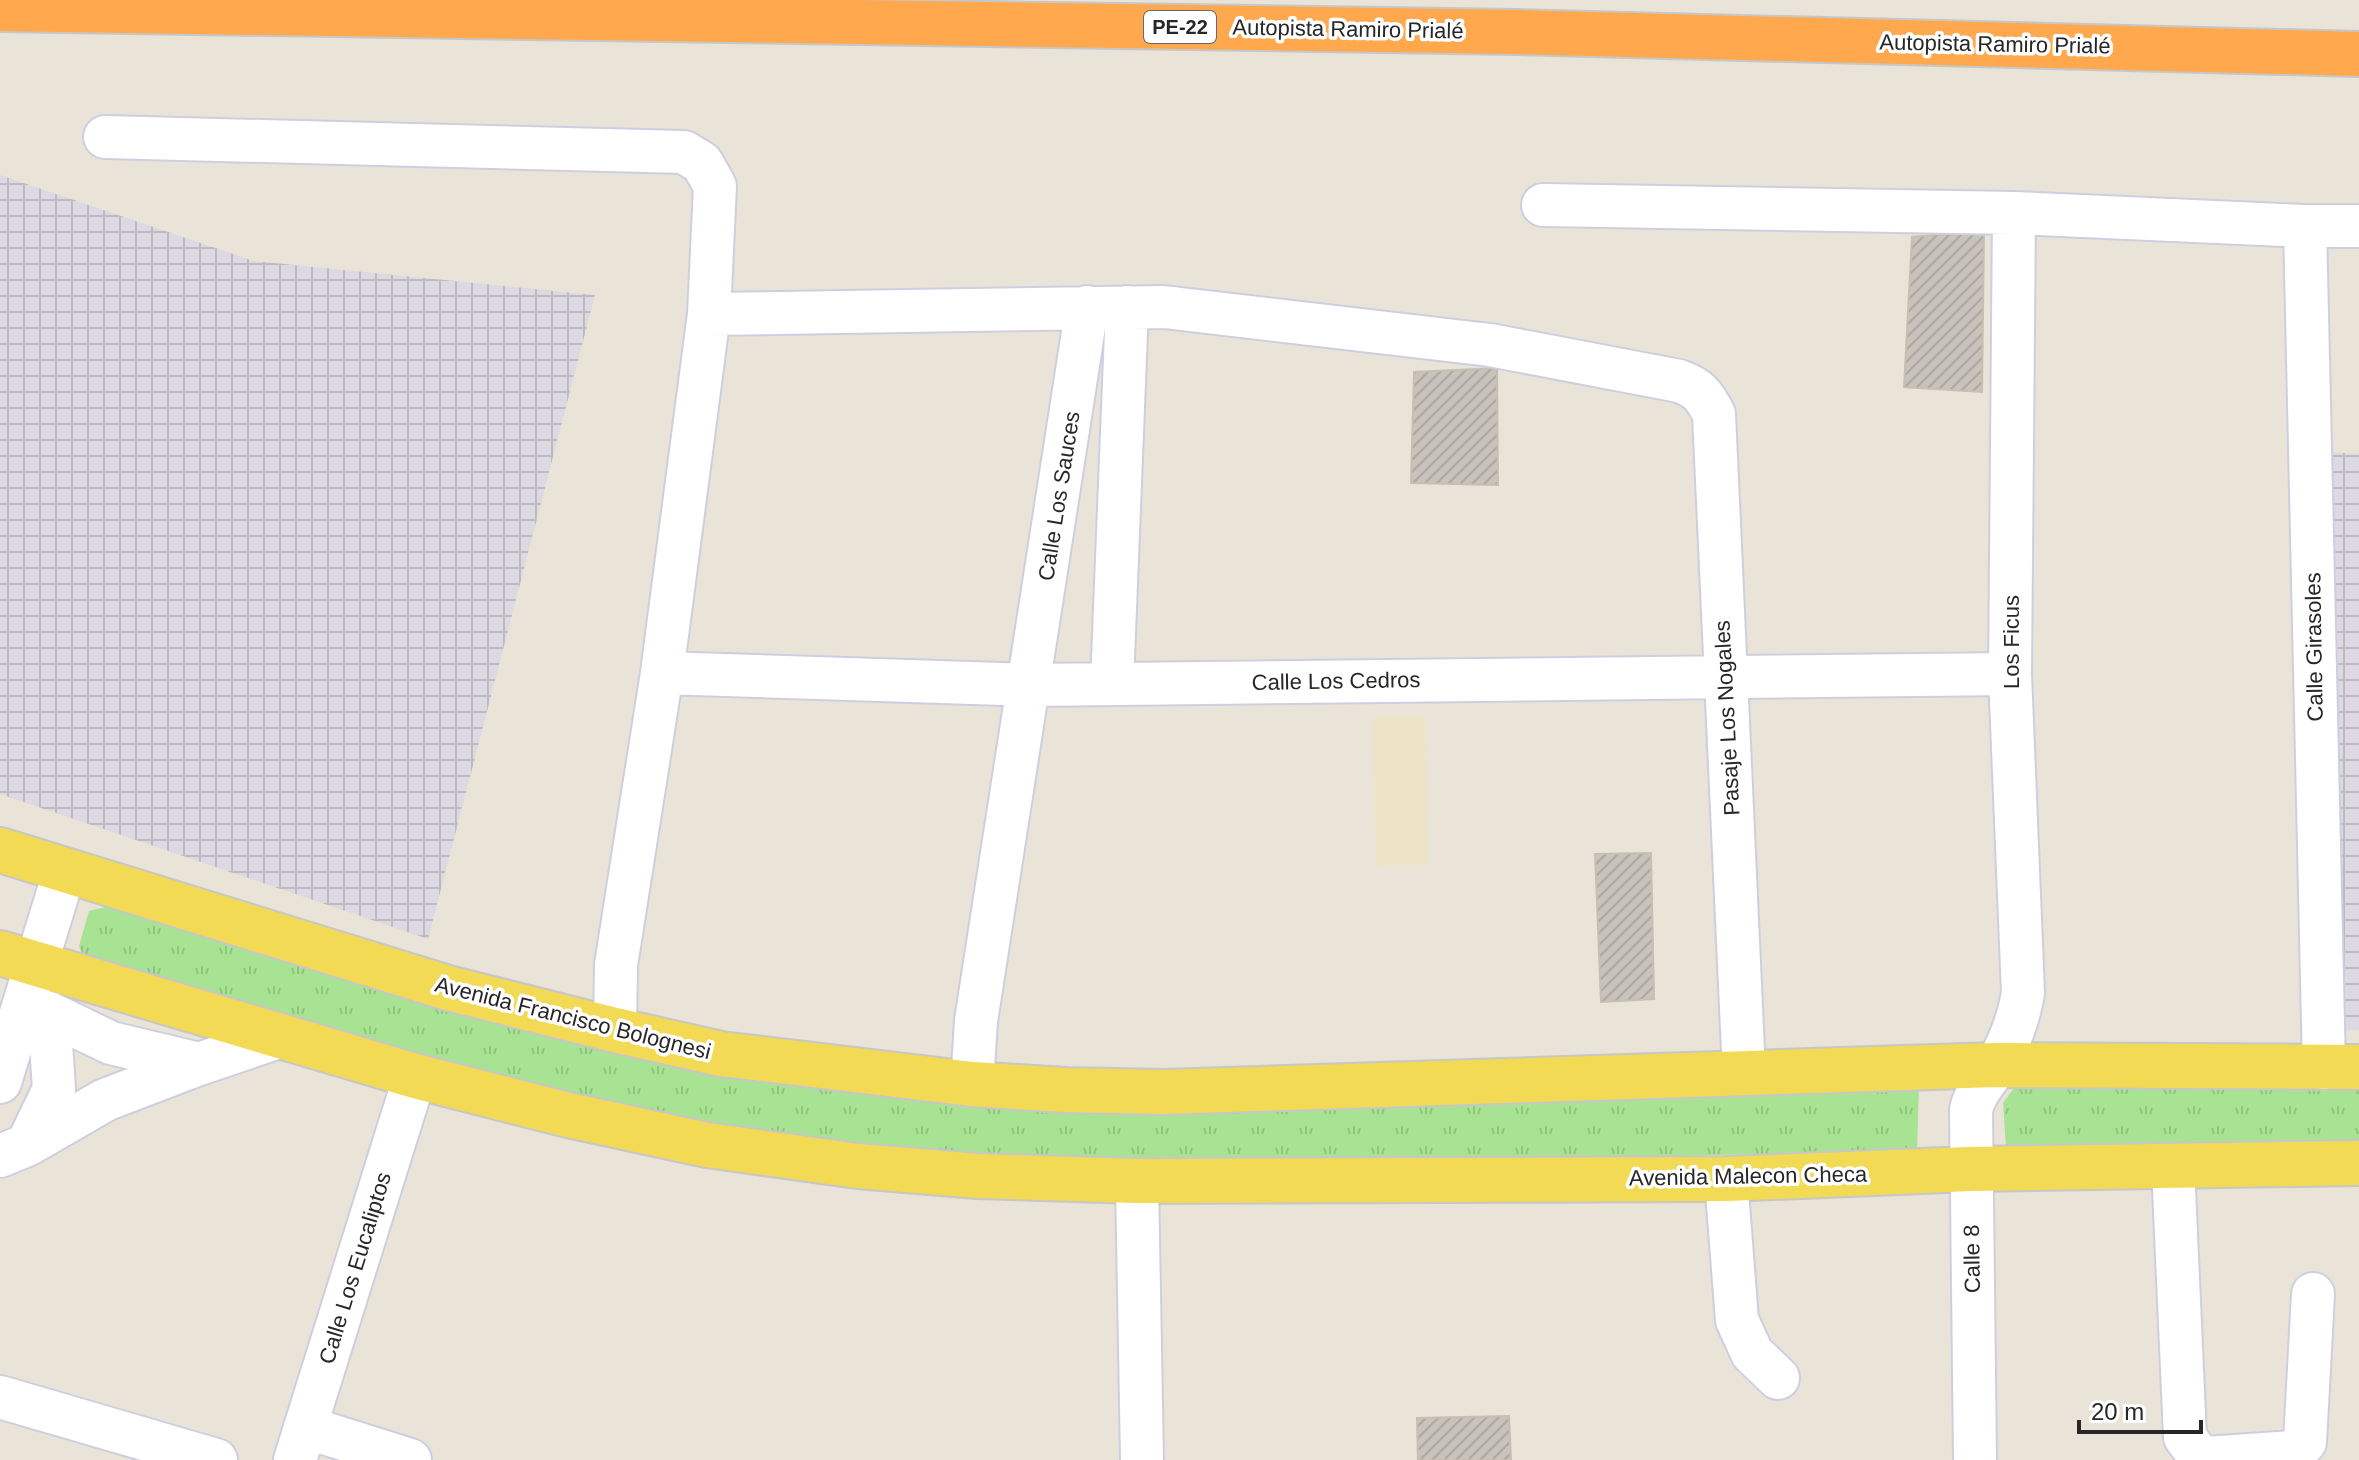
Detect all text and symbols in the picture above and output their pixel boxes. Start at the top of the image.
road number: PE-22 [1144,11,1216,43]
street label: Autopista Ramiro Prialé [1232,14,1464,44]
street label: Autopista Ramiro Prialé [1879,29,2111,59]
street label: Calle Los Sauces [1033,409,1085,583]
street label: Calle Girasoles [2300,572,2328,722]
street label: Los Ficus [1999,595,2024,689]
street label: Pasaje Los Nogales [1709,620,1745,816]
street label: Calle Los Cedros [1251,667,1421,695]
street label: Avenida Francisco Bolognesi [433,972,713,1064]
street label: Avenida Malecon Checa [1629,1161,1868,1191]
street label: Calle Los Eucaliptos [314,1169,396,1367]
street label: Calle 8 [1959,1225,1985,1293]
scale bar [2079,1384,2201,1434]
text: 20 m [2091,1398,2144,1425]

